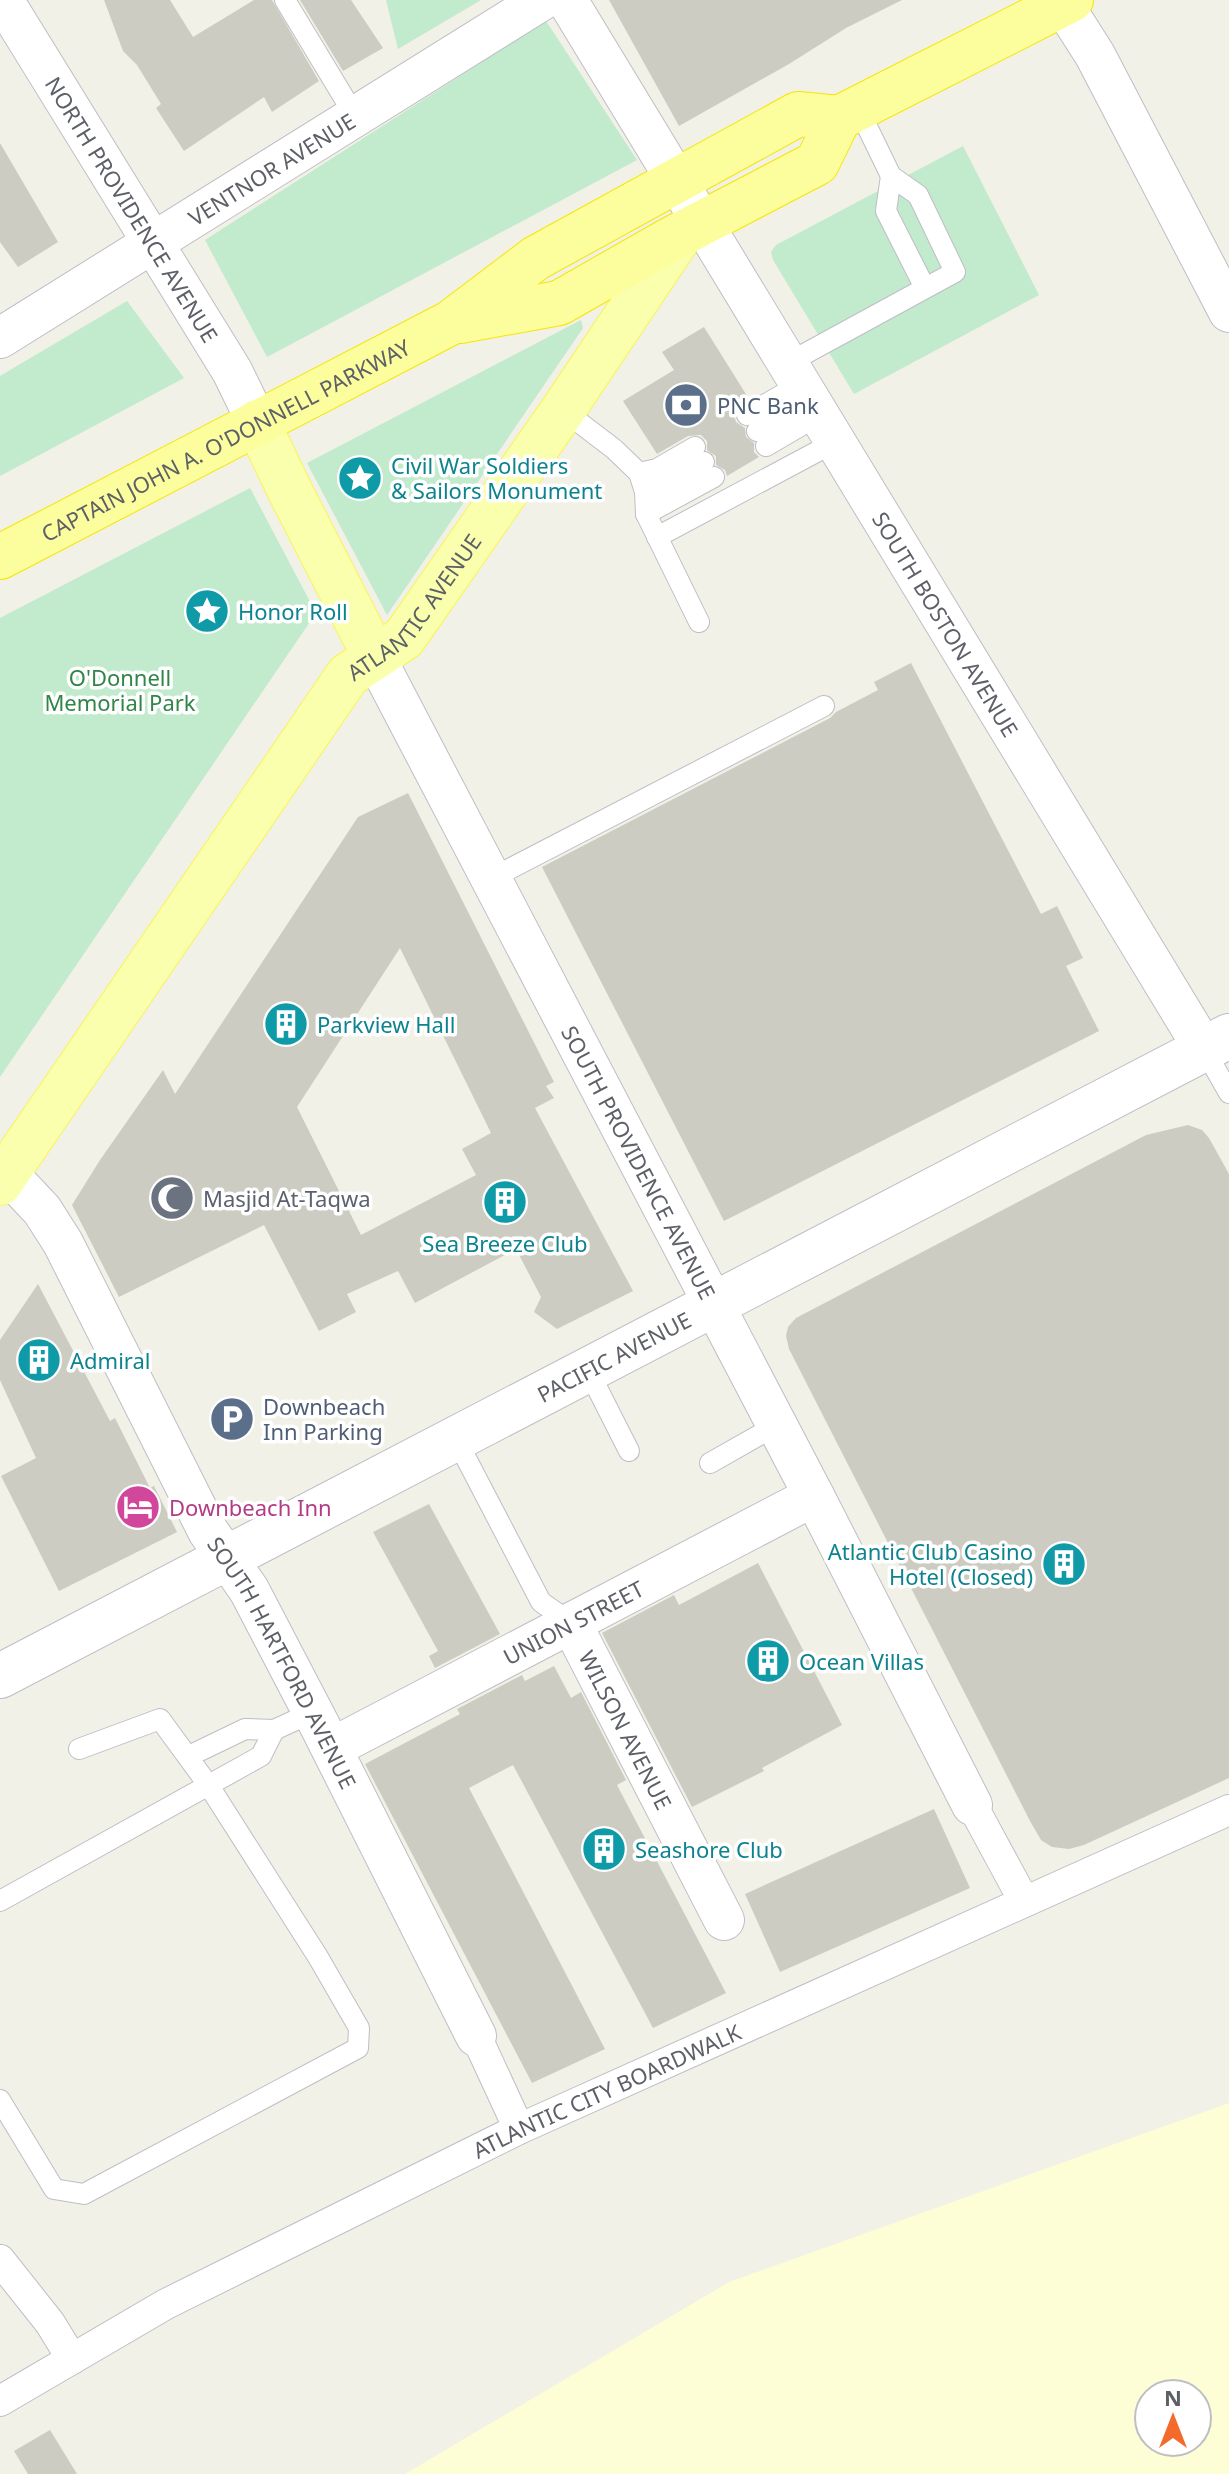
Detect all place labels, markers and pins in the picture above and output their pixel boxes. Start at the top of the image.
bank icon: PNC Bank [662,381,710,429]
place label: PNC Bank [717,390,819,420]
place label: Civil War Soldiers & Sailors Monument [391,450,602,505]
place icon: Civil War Soldiers & Sailors Monument [336,454,384,502]
place icon: Honor Roll [183,587,231,635]
place label: Honor Roll [238,596,348,626]
building icon: Parkview Hall [262,1000,310,1048]
place label: Parkview Hall [317,1009,455,1039]
mosque icon: Masjid At-Taqwa [148,1174,196,1222]
building icon: Sea Breeze Club [481,1178,529,1226]
place label: Masjid At-Taqwa [203,1183,371,1213]
place label: Sea Breeze Club [422,1228,588,1258]
building icon: Admiral [15,1336,63,1384]
place label: Admiral [70,1345,151,1375]
place label: Downbeach Inn Parking [263,1391,385,1446]
parking icon: Downbeach Inn Parking [208,1395,256,1443]
hotel icon: Downbeach Inn [114,1483,162,1531]
place label: Downbeach Inn [169,1492,332,1522]
place label: Atlantic Club Casino Hotel (Closed) [828,1536,1033,1591]
building icon: Atlantic Club Casino Hotel (Closed) [1040,1540,1088,1588]
building icon: Ocean Villas [744,1637,792,1685]
place label: Ocean Villas [799,1646,924,1676]
building icon: Seashore Club [580,1825,628,1873]
place label: Seashore Club [635,1834,783,1864]

